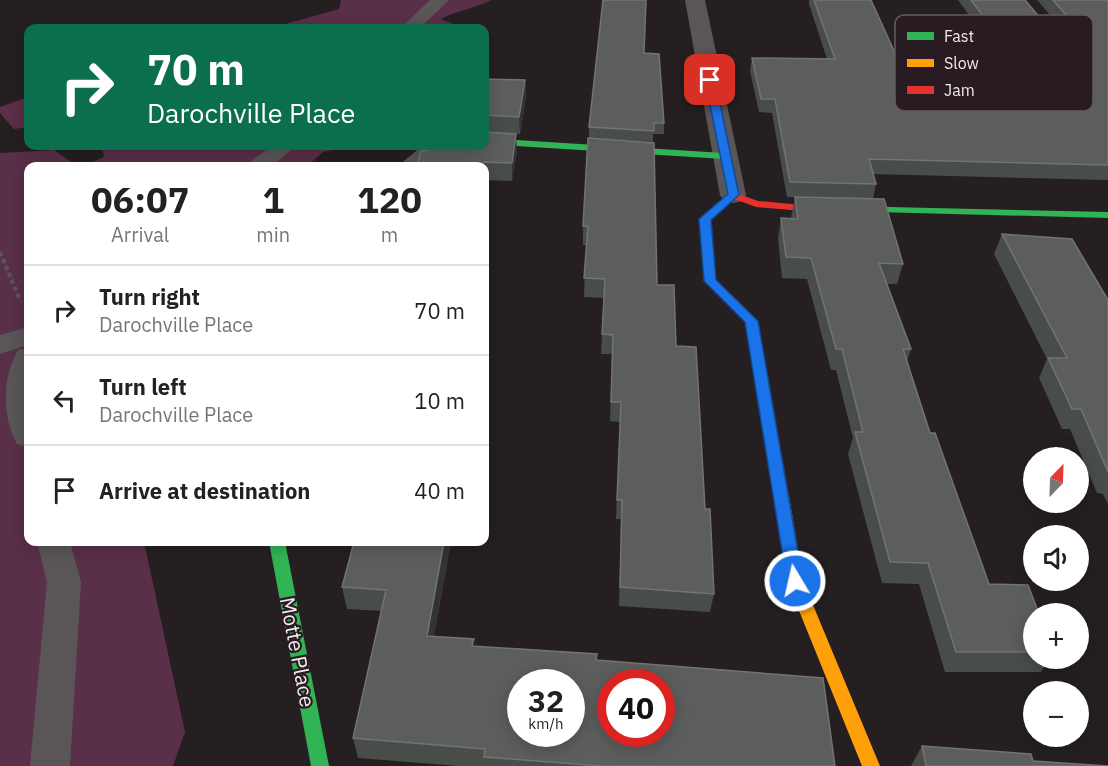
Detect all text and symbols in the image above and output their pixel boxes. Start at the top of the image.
legend [895,15,1093,111]
text: Fast [944,26,974,46]
text: 70 m [147,42,245,97]
icon: right [48,48,126,126]
text: Slow [944,53,979,73]
pin [684,54,735,105]
icon: arrive [693,63,726,96]
text: Jam [944,80,975,100]
text: Darochville Place [147,95,355,130]
text: 06:07 [91,176,189,223]
text: 1 [262,176,284,223]
text: 120 [357,176,422,223]
text: Arrival [111,221,169,248]
text: min [256,221,290,248]
text: m [381,221,398,248]
text: Turn right [99,282,200,311]
icon: right [48,294,81,327]
text: 70 m [414,296,465,325]
text: Darochville Place [99,311,253,338]
text: Turn left [99,372,187,401]
icon: left [48,384,81,417]
text: 10 m [414,386,465,415]
text: Darochville Place [99,401,253,428]
north arrow [1023,447,1089,513]
map controls [1023,447,1089,747]
icon: arrive [48,474,81,507]
text: Arrive at destination [99,476,310,505]
text: 40 m [414,476,465,505]
button: sound [1023,525,1089,591]
position arrow [763,549,827,613]
street label: Motte Place [274,595,322,709]
button: + [1023,603,1089,669]
speed limit sign: 40 [597,669,675,747]
text: 32 [528,681,564,720]
button: − [1023,681,1089,747]
text: km/h [528,714,564,733]

